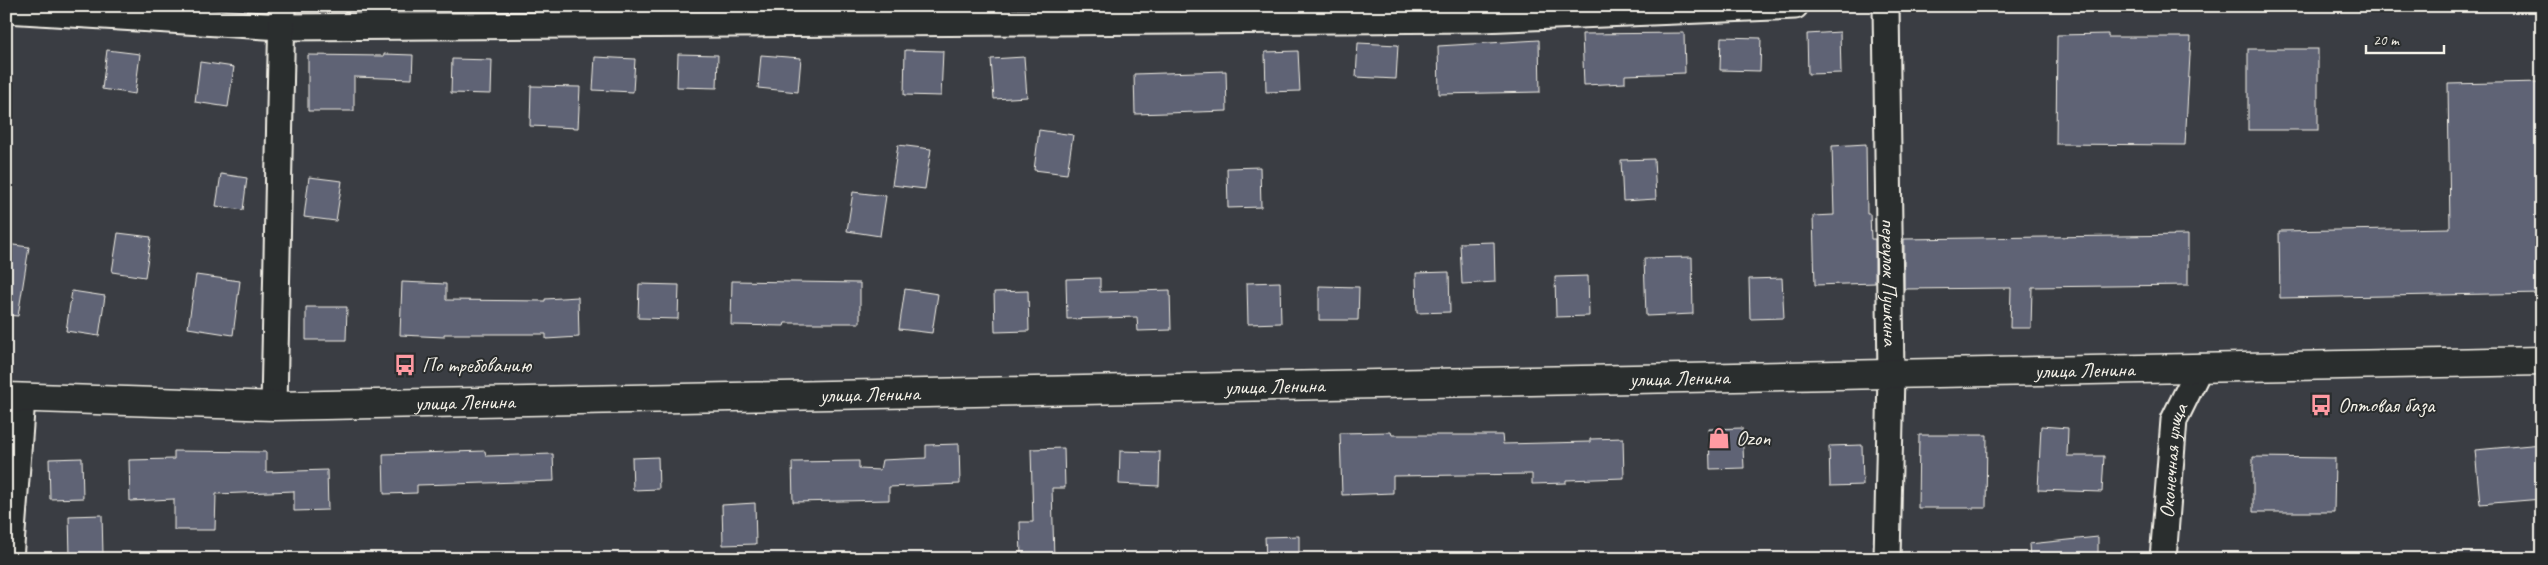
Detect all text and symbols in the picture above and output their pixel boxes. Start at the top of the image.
scale bar [2366,22,2443,54]
text: 20 m [2373,31,2400,50]
street label: переулок Пушкина [1876,218,1904,348]
bus stop icon: По требованию [392,352,418,378]
place label: По требованию [422,352,532,378]
street label: улица Ленина [2032,356,2137,384]
street label: улица Ленина [1627,364,1732,392]
street label: улица Ленина [1222,372,1327,400]
street label: улица Ленина [818,380,922,408]
street label: улица Ленина [413,388,517,416]
bus stop icon: Оптовая база [2308,392,2334,418]
place label: Оптовая база [2338,392,2436,418]
street label: Оконечная улица [2153,397,2194,519]
shop icon: Ozon [1706,425,1732,451]
place label: Ozon [1736,425,1771,451]

